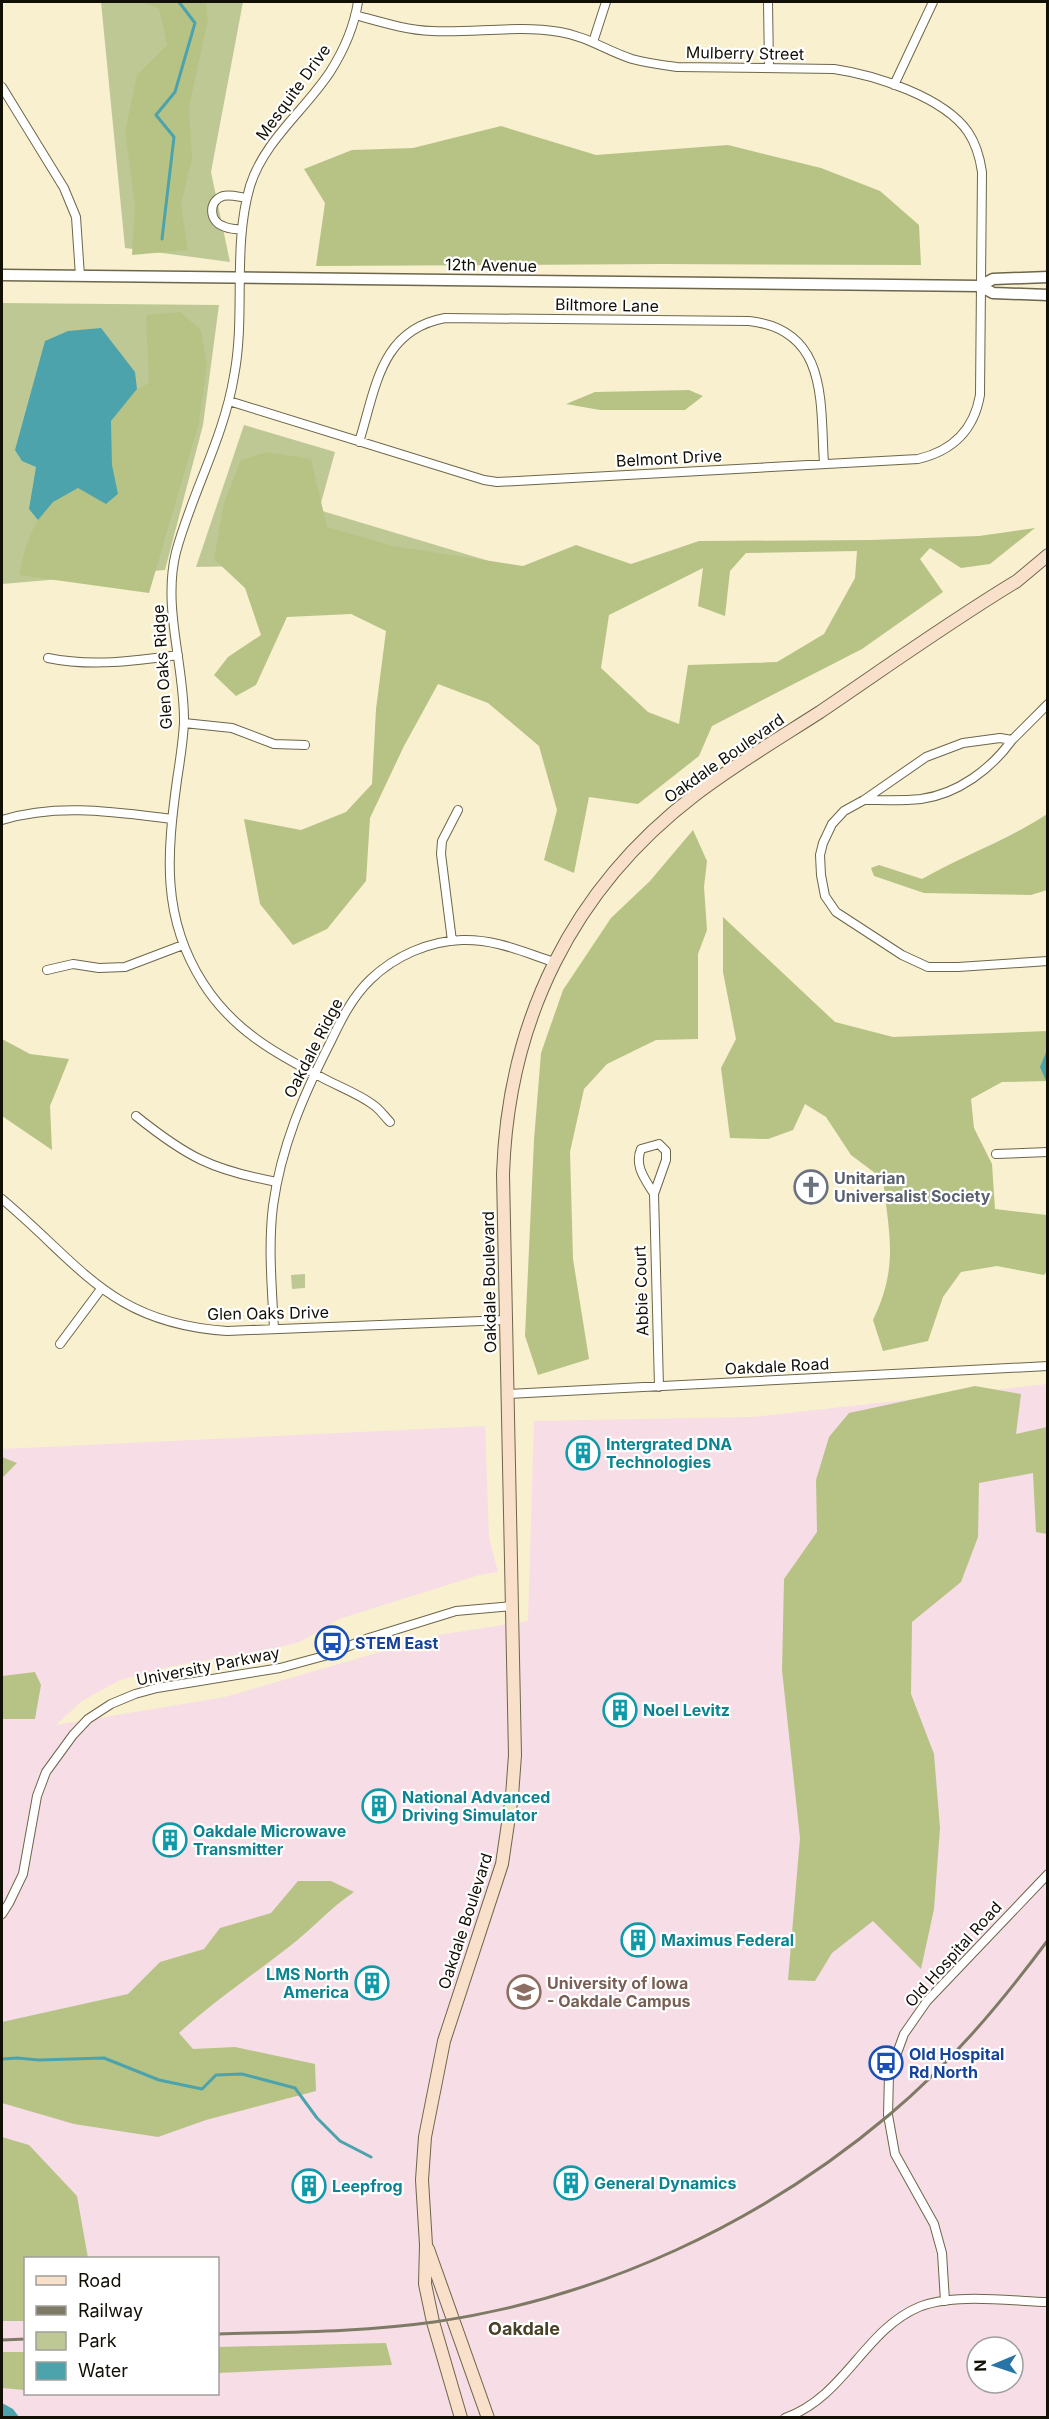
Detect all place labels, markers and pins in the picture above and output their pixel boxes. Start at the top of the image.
place label: Unitarian Universalist Society [834,1168,991,1206]
church icon: Unitarian Universalist Society [793,1169,829,1205]
place label: Intergrated DNA Technologies [606,1434,732,1472]
building icon: Intergrated DNA Technologies [565,1435,601,1471]
bus stop icon: STEM East [314,1625,350,1661]
place label: STEM East [355,1633,439,1653]
building icon: Noel Levitz [602,1692,638,1728]
place label: Noel Levitz [643,1700,730,1720]
place label: National Advanced Driving Simulator [402,1787,550,1825]
building icon: National Advanced Driving Simulator [361,1788,397,1824]
place label: Oakdale Microwave Transmitter [193,1821,346,1859]
building icon: Oakdale Microwave Transmitter [152,1822,188,1858]
building icon: Maximus Federal [620,1922,656,1958]
place label: Maximus Federal [661,1930,794,1950]
place label: LMS North America [266,1964,349,2002]
building icon: LMS North America [354,1965,390,2001]
place label: University of Iowa - Oakdale Campus [547,1973,691,2011]
school or university icon: University of Iowa - Oakdale Campus [506,1974,542,2010]
place label: Old Hospital Rd North [909,2044,1004,2082]
bus stop icon: Old Hospital Rd North [868,2045,904,2081]
building icon: General Dynamics [553,2165,589,2201]
building icon: Leepfrog [291,2168,327,2204]
place label: General Dynamics [594,2173,737,2193]
place label: Leepfrog [332,2176,403,2196]

